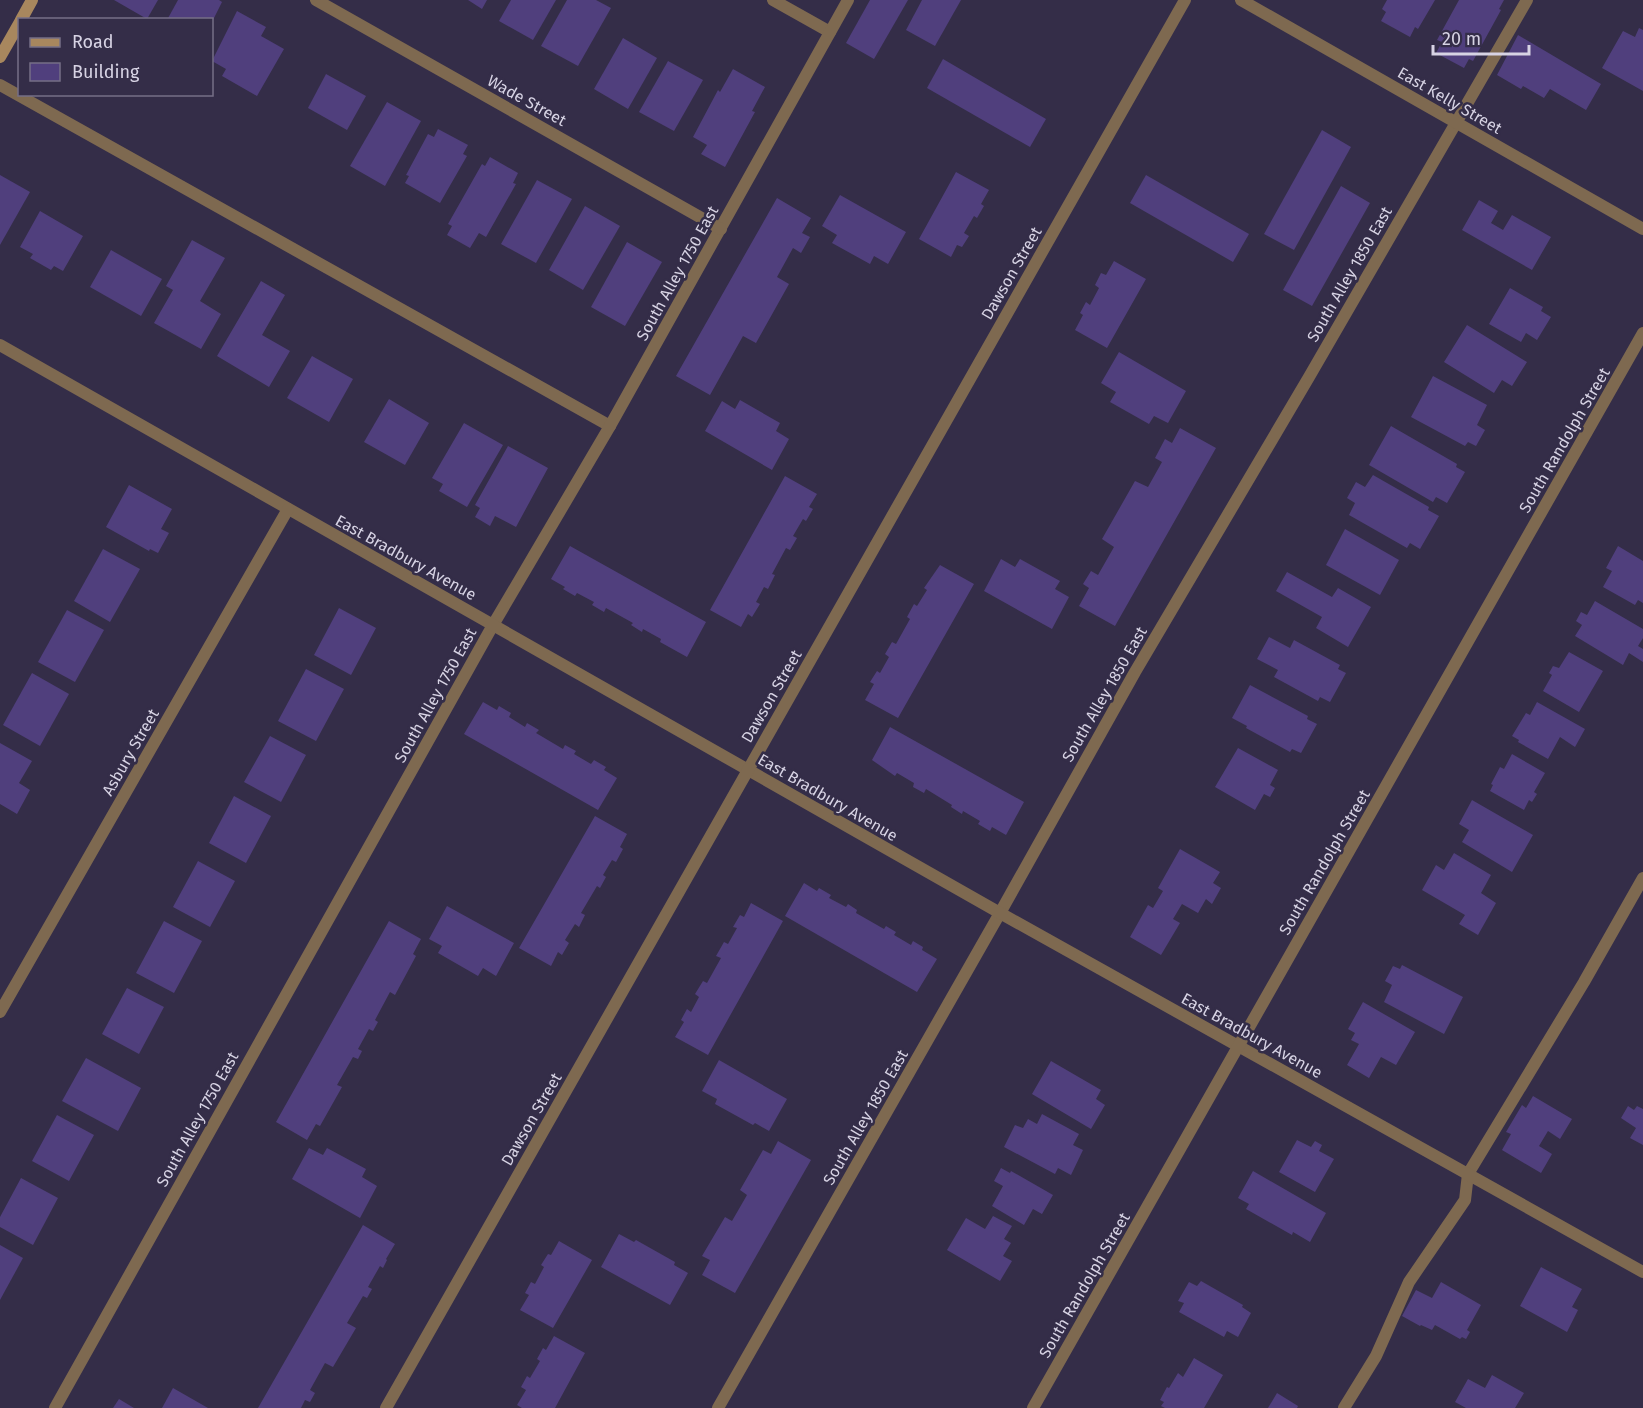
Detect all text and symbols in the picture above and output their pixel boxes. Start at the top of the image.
legend [18,18,213,96]
scale bar [1433,18,1529,56]
text: 20 m [1442,28,1481,50]
text: Road [72,31,114,53]
text: Building [72,61,140,83]
street label: East Kelly Street [1394,63,1505,138]
street label: Wade Street [484,71,570,130]
street label: South Alley 1750 East [632,202,722,344]
street label: South Alley 1850 East [1303,203,1396,345]
street label: Dawson Street [977,223,1046,323]
street label: South Randolph Street [1515,364,1614,516]
street label: East Bradbury Avenue [332,511,480,604]
street label: South Alley 1850 East [1058,623,1151,765]
street label: South Alley 1750 East [390,624,480,766]
street label: Dawson Street [737,646,806,746]
street label: Asbury Street [98,705,163,799]
street label: East Bradbury Avenue [754,750,901,845]
street label: South Randolph Street [1275,786,1374,938]
street label: East Bradbury Avenue [1178,989,1326,1082]
street label: South Alley 1850 East [819,1046,912,1188]
street label: South Alley 1750 East [152,1048,242,1190]
street label: Dawson Street [497,1069,566,1169]
street label: South Randolph Street [1035,1209,1134,1361]

